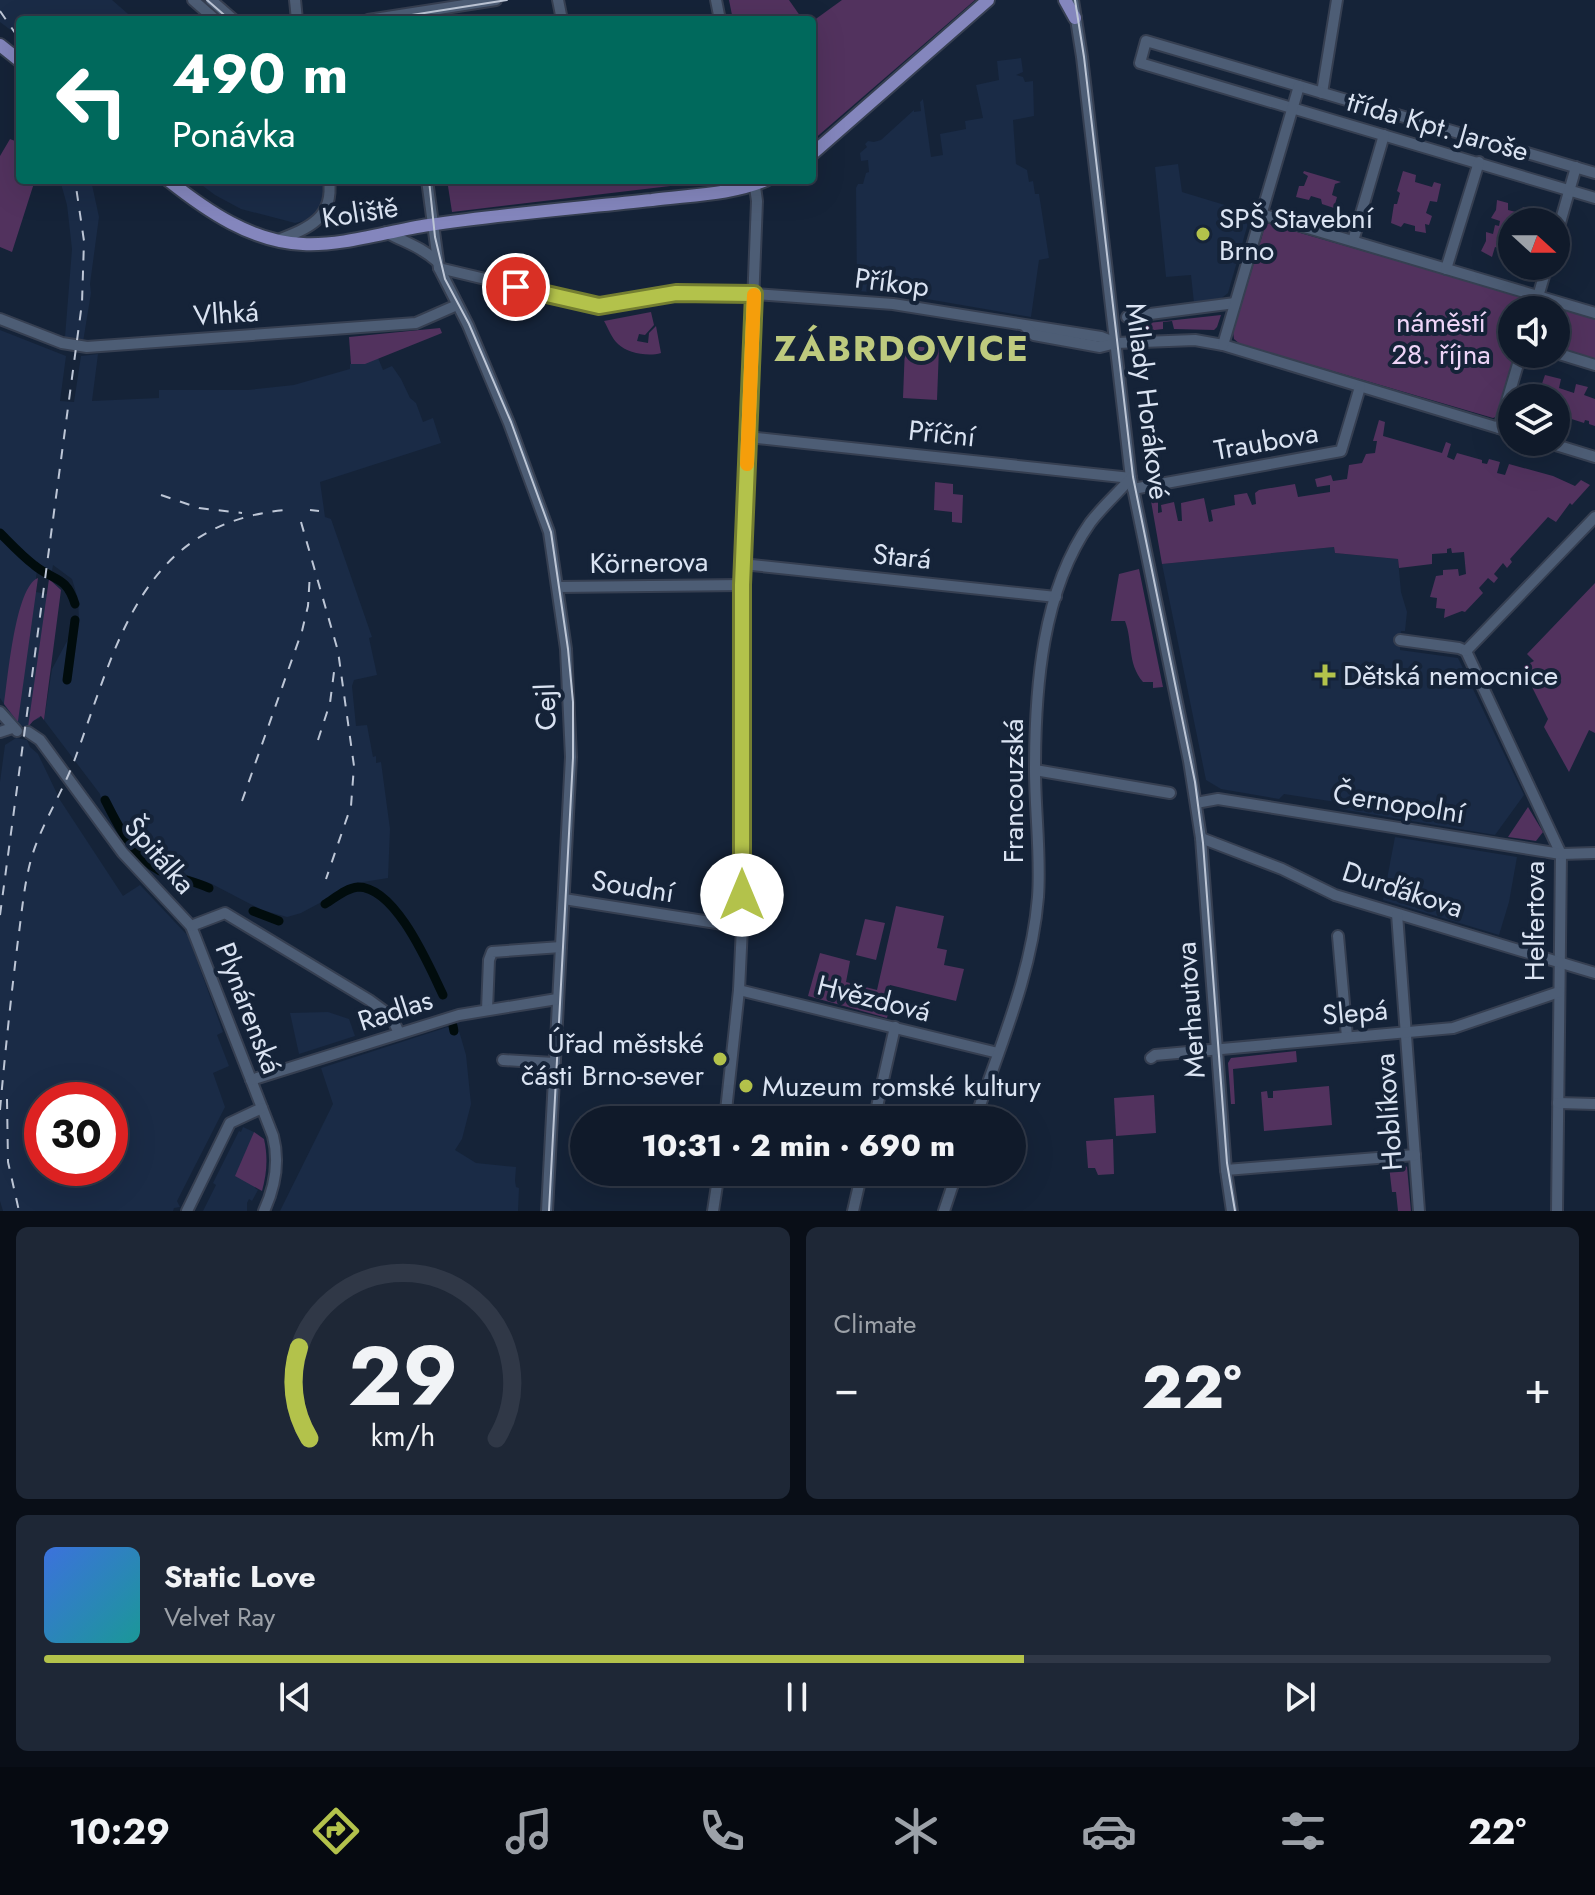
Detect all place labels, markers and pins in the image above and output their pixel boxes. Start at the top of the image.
place label: SPŠ Stavební Brno [1219,198,1375,271]
marker: SPŠ Stavební Brno [1194,225,1212,243]
pin [482,253,550,321]
place label: Dětská nemocnice [1343,655,1558,696]
marker: Dětská nemocnice [1314,664,1336,686]
place label: Úřad městské části Brno-sever [521,1023,704,1096]
marker: Úřad městské části Brno-sever [711,1050,729,1068]
place label: Muzeum romské kultury [762,1066,1042,1107]
marker: Muzeum romské kultury [737,1077,755,1095]

